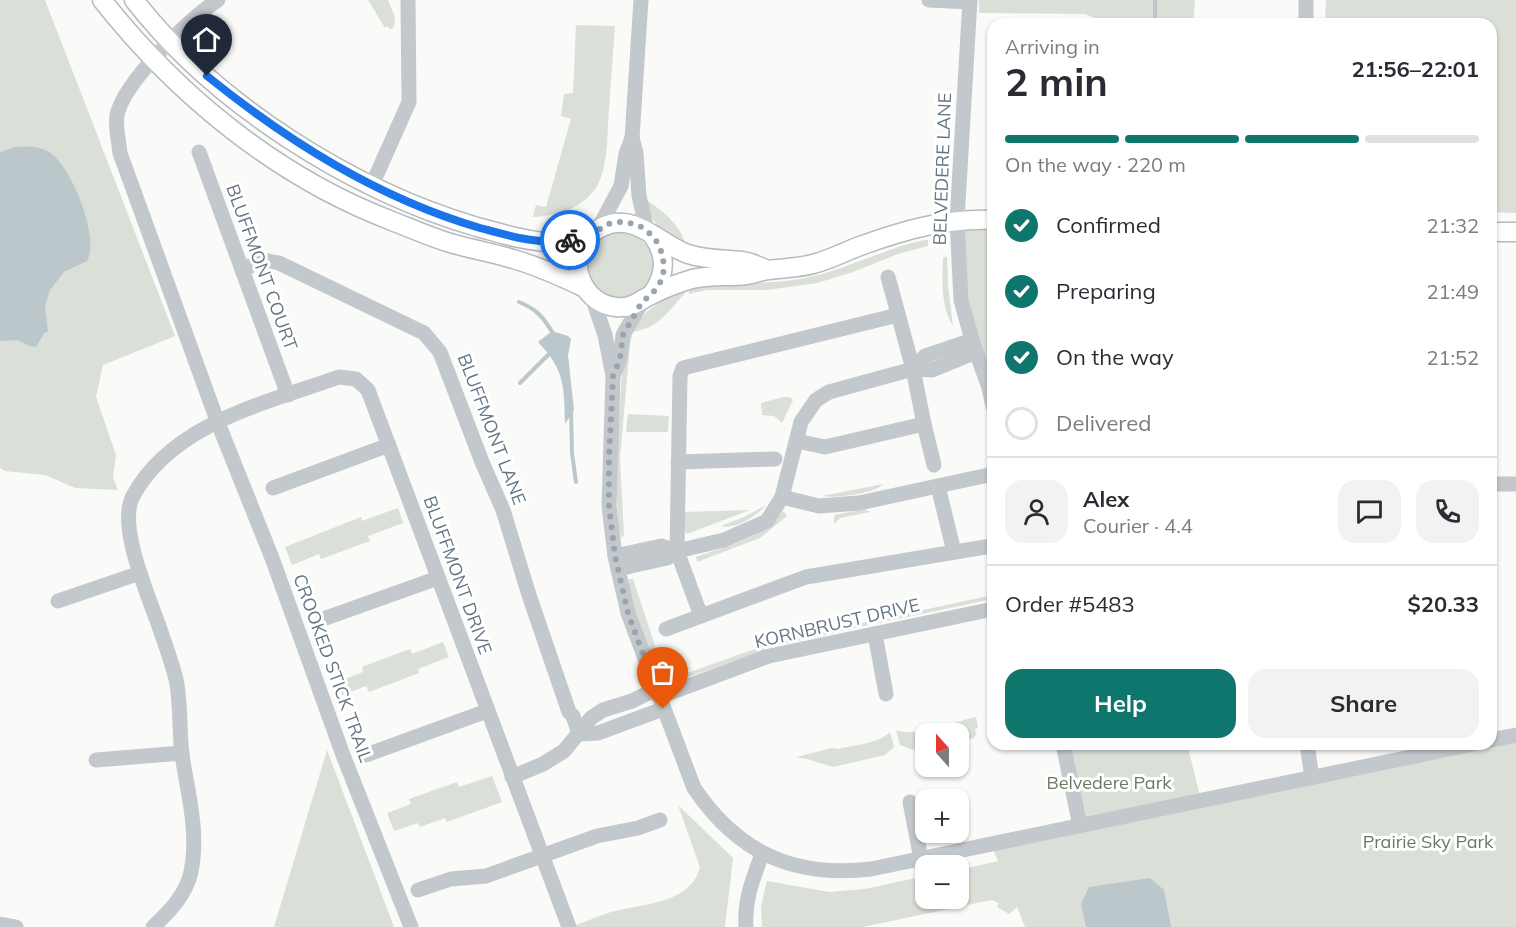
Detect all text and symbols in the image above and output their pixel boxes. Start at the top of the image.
pin [181,14,232,76]
icon: home [190,23,223,56]
text: Arriving in [1005,34,1100,59]
text: 21:56–22:01 [1351,55,1479,83]
text: 2 min [1005,57,1108,106]
street label: BELVEDERE LANE [928,92,956,246]
text: On the way · 220 m [1005,152,1186,177]
street label: BLUFFMONT COURT [221,181,303,353]
icon: check [1005,209,1038,242]
courier [540,210,600,270]
text: Confirmed [1056,211,1161,239]
text: 21:32 [1426,213,1479,238]
icon: bike [554,224,587,257]
icon: check [1005,275,1038,308]
text: Preparing [1056,277,1156,305]
text: 21:49 [1426,279,1479,304]
icon: check [1005,341,1038,374]
text: On the way [1056,343,1174,371]
text: 21:52 [1426,345,1479,370]
street label: BLUFFMONT LANE [453,350,531,508]
text: Delivered [1056,409,1151,437]
button: person [1005,480,1068,543]
button: chat [1338,480,1401,543]
button: phone [1416,480,1479,543]
text: Alex [1083,485,1129,513]
street label: BLUFFMONT DRIVE [419,493,497,657]
text: Courier · 4.4 [1083,513,1193,538]
street label: CROOKED STICK TRAIL [288,571,378,765]
text: Order #5483 [1005,590,1135,618]
text: $20.33 [1408,590,1479,618]
street label: KORNBRUST DRIVE [752,593,922,653]
pin [637,647,688,709]
icon: bag [646,656,679,689]
button: Help [1005,669,1236,738]
button: Share [1248,669,1479,738]
north arrow [915,723,969,777]
map controls [915,723,969,909]
park label: Belvedere Park [1047,771,1172,794]
button: + [915,789,969,843]
park label: Prairie Sky Park [1363,830,1494,853]
button: − [915,855,969,909]

